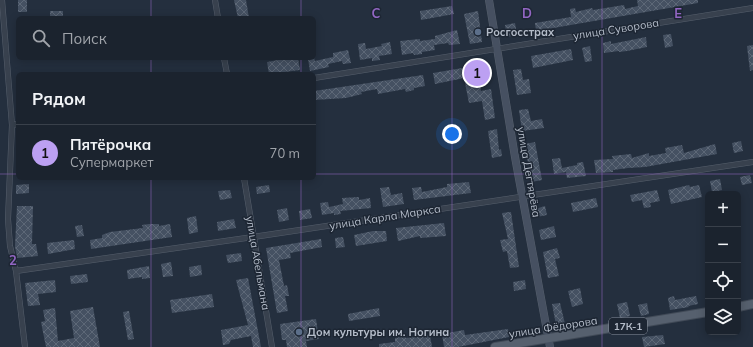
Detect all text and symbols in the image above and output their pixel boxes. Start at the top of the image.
text: C [372,5,381,21]
text: D [522,5,532,21]
text: E [674,5,682,21]
street label: улица Суворова [572,15,660,43]
search box [16,16,316,60]
place label: Росгосстрах [486,25,555,39]
icon: search [30,27,52,49]
marker: Росгосстрах [473,27,483,37]
text: Поиск [62,29,107,48]
pin: 1 [464,58,490,88]
text: Рядом [32,88,86,109]
your location [442,124,462,144]
street label: улица Дегтярёва [514,126,544,218]
text: Пятёрочка [70,135,151,154]
text: 1 [41,145,49,161]
text: 70 m [270,145,300,161]
text: Супермаркет [70,154,153,170]
map controls [705,191,741,335]
button: + [705,191,741,227]
street label: улица Карла Маркса [328,201,442,233]
street label: улица Абельмана [243,215,273,311]
button: − [705,227,741,263]
text: 2 [9,252,17,268]
button: locate [705,263,741,299]
button: layers [705,299,741,335]
street label: улица Фёдорова [508,313,598,341]
road number: 17К-1 [609,318,647,334]
place label: Дом культуры им. Ногина [307,325,449,339]
marker: Дом культуры им. Ногина [294,327,304,337]

